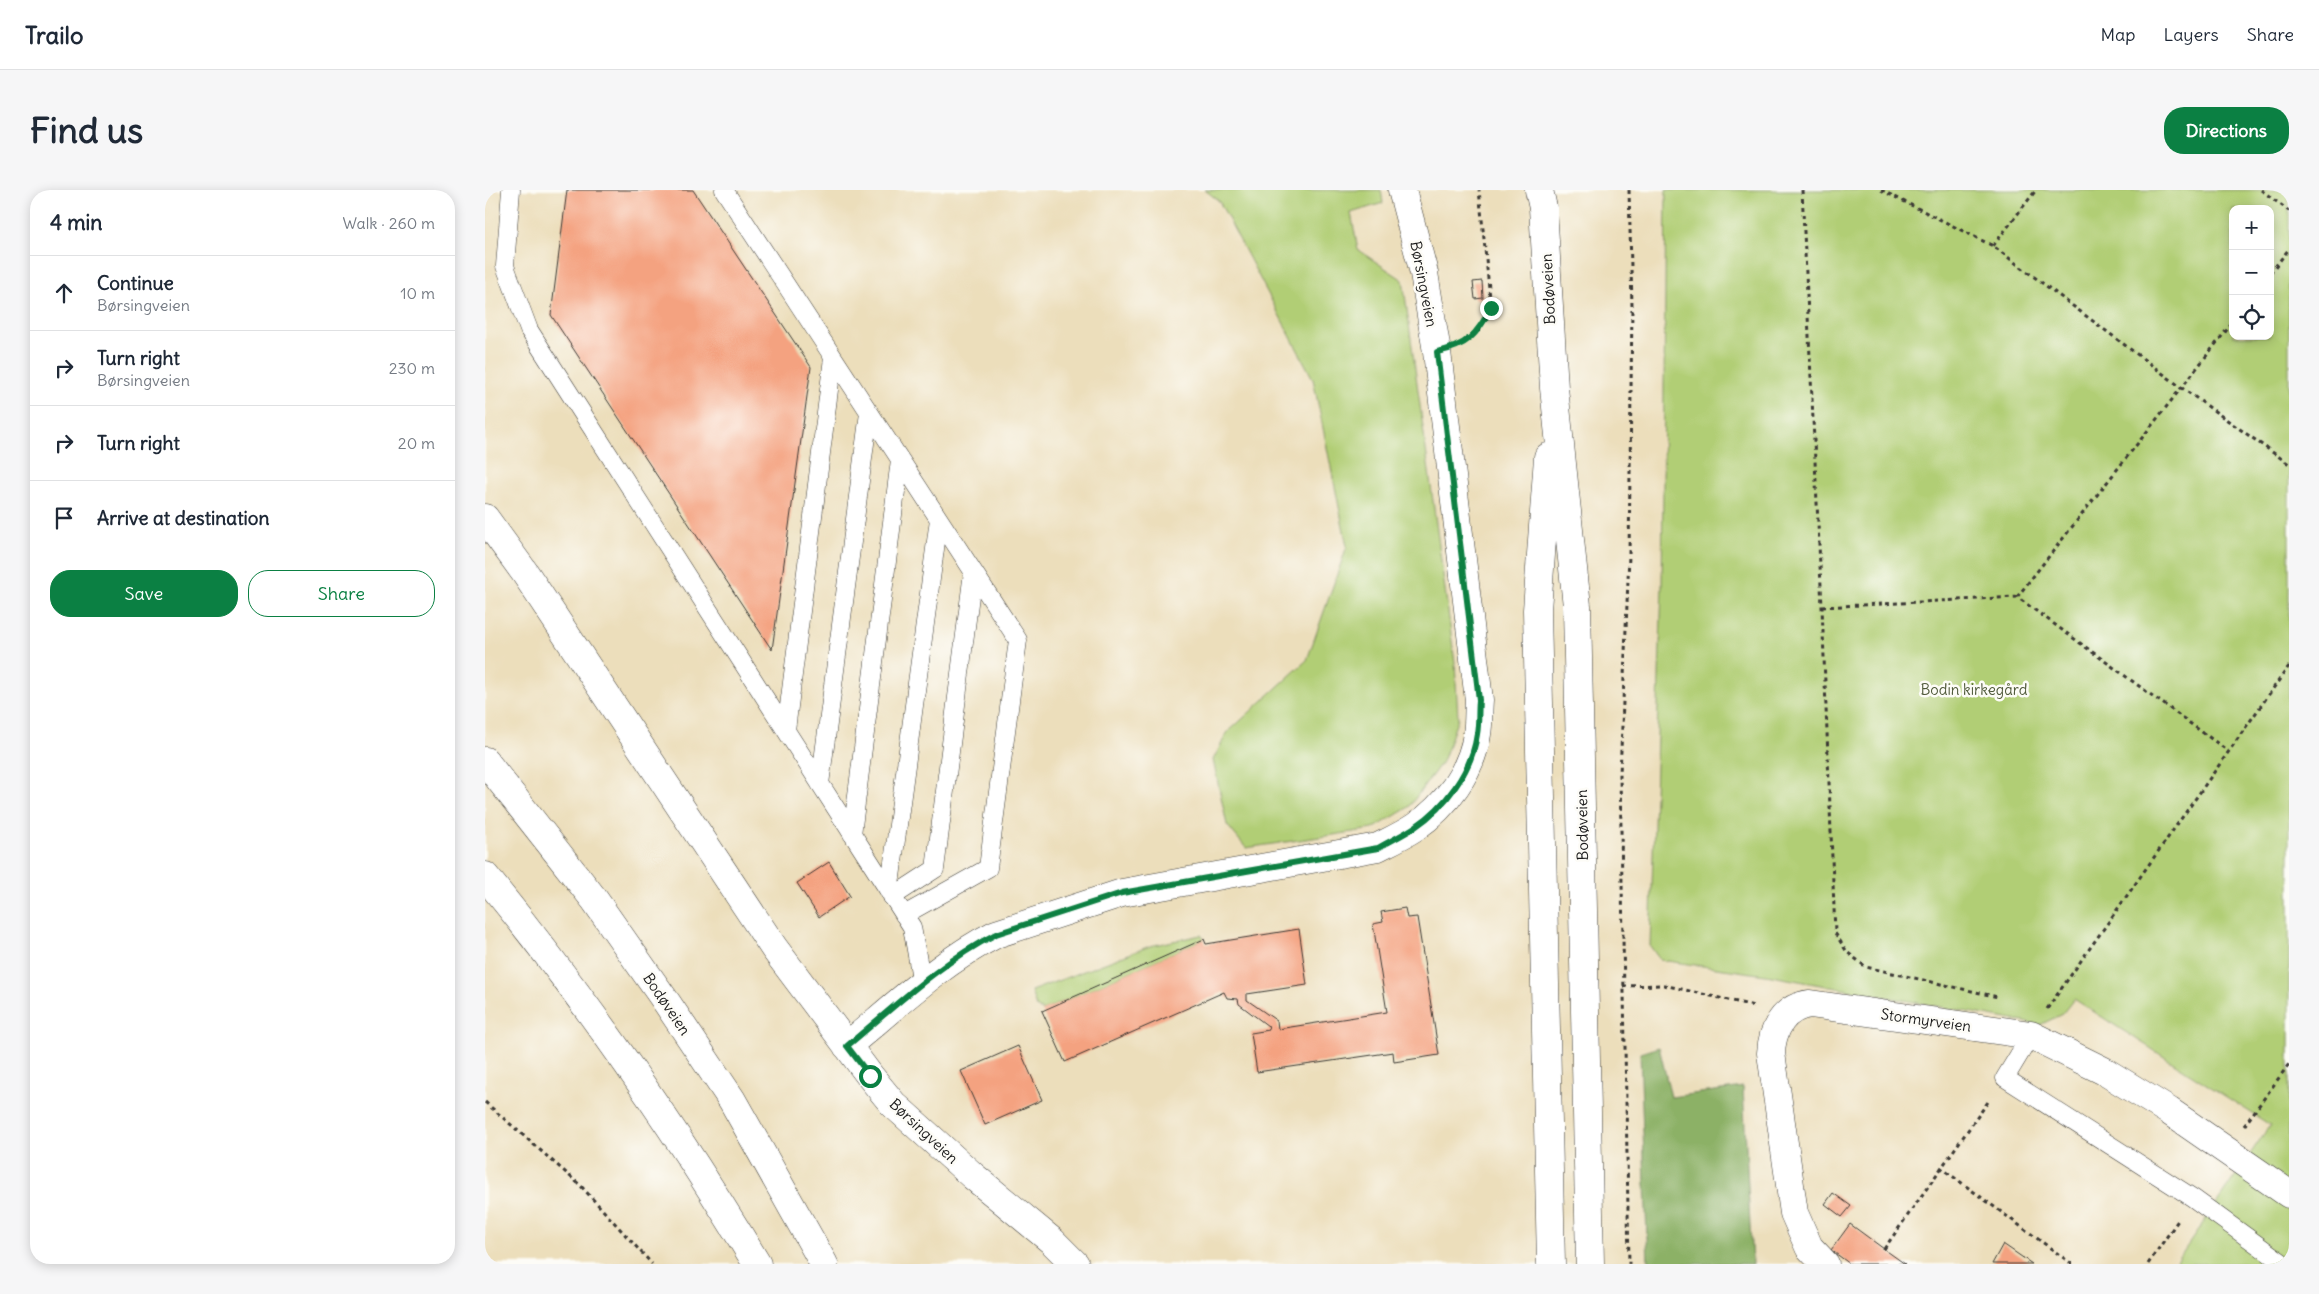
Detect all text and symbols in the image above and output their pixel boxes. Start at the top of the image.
text: Trailo [25,20,83,50]
text: Map [2100,23,2135,46]
text: Layers [2163,23,2219,46]
text: Share [2247,23,2294,46]
button: Directions [2164,107,2289,154]
text: Find us [30,108,143,152]
map controls [2229,205,2274,340]
button: + [2229,205,2274,250]
text: 4 min [50,209,102,236]
text: Walk · 260 m [343,213,435,233]
street label: Børsingveien [1406,239,1442,329]
button: − [2229,250,2274,295]
street label: Bodøveien [1537,253,1559,325]
text: Continue [97,271,174,295]
icon: ahead [50,279,78,307]
text: 10 m [400,283,435,303]
text: Børsingveien [97,295,190,315]
button: locate [2229,295,2274,340]
route end [1480,297,1503,320]
text: Turn right [97,346,180,370]
icon: right [50,354,78,382]
text: 230 m [389,358,435,378]
text: Børsingveien [97,370,190,390]
icon: right [50,429,78,457]
text: Turn right [97,431,180,455]
text: 20 m [398,433,435,453]
icon: arrive [50,504,78,532]
text: Arrive at destination [97,506,270,530]
button: Save [50,570,238,617]
button: Share [248,570,435,617]
park label: Bodin kirkegård [1920,680,2028,699]
street label: Bodøveien [1572,789,1592,861]
street label: Bodøveien [639,969,695,1039]
street label: Stormyrveien [1880,1004,1973,1036]
route start [859,1065,882,1088]
street label: Børsingveien [886,1094,963,1168]

